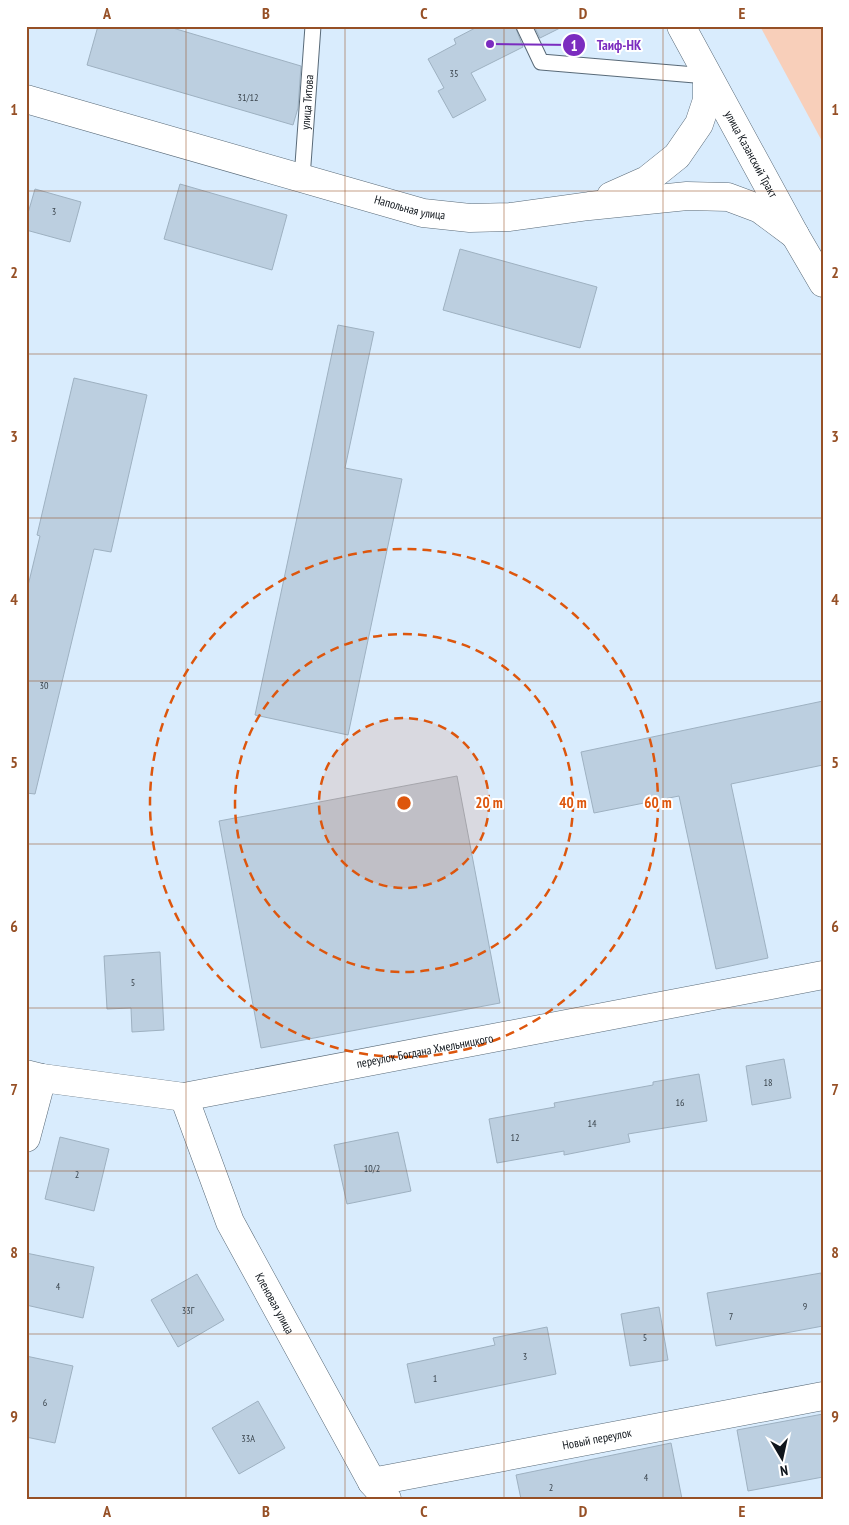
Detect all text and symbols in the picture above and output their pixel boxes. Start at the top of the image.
text: A [102,3,112,23]
text: B [262,3,270,23]
text: C [420,3,428,23]
text: D [579,3,588,23]
text: E [739,3,746,23]
callout: Таиф-НК [562,31,651,60]
text: 1 [570,36,578,55]
text: Таиф-НК [597,36,642,54]
house number: 35 [450,67,459,80]
street label: улица Титова [298,74,316,130]
house number: 31/12 [238,91,258,104]
text: 1 [10,99,18,119]
text: 1 [831,99,839,119]
street label: улица Казанский Тракт [722,108,781,200]
street label: Напольная улица [373,191,446,222]
house number: 3 [52,205,56,218]
text: 2 [10,262,18,282]
text: 2 [831,262,839,282]
text: 3 [10,426,18,446]
text: 3 [831,426,839,446]
text: 4 [10,589,18,609]
text: 4 [831,589,839,609]
house number: 30 [40,679,49,692]
text: 5 [10,752,18,772]
text: 5 [831,752,839,772]
text: 20 m [475,793,503,812]
text: 40 m [559,793,587,812]
text: 60 m [644,793,672,812]
centre of rings [395,794,413,812]
text: 6 [10,916,18,936]
text: 6 [831,916,839,936]
house number: 5 [131,976,135,989]
street label: переулок Богдана Хмельницкого [355,1030,494,1071]
house number: 18 [764,1076,773,1089]
text: 7 [10,1079,18,1099]
text: 7 [831,1079,839,1099]
house number: 16 [676,1096,685,1109]
house number: 14 [588,1117,597,1130]
house number: 12 [511,1131,520,1144]
house number: 10/2 [364,1162,380,1175]
house number: 2 [75,1168,79,1181]
text: 8 [10,1242,18,1262]
text: 8 [831,1242,839,1262]
street label: Кленовая улица [252,1270,298,1337]
house number: 4 [56,1280,61,1293]
house number: 9 [803,1300,807,1313]
house number: 33Г [182,1304,195,1317]
house number: 7 [729,1310,733,1323]
house number: 5 [643,1331,647,1344]
house number: 3 [523,1350,527,1363]
house number: 1 [433,1372,437,1385]
house number: 6 [43,1396,48,1409]
text: 9 [10,1406,18,1426]
text: 9 [831,1406,839,1426]
street label: Новый переулок [561,1425,633,1453]
house number: 33А [241,1432,255,1445]
north arrow [756,1432,806,1482]
text: N [779,1461,789,1480]
house number: 4 [644,1471,649,1484]
house number: 2 [549,1481,553,1494]
text: A [102,1501,112,1521]
text: B [262,1501,270,1521]
text: C [420,1501,428,1521]
text: D [579,1501,588,1521]
text: E [739,1501,746,1521]

